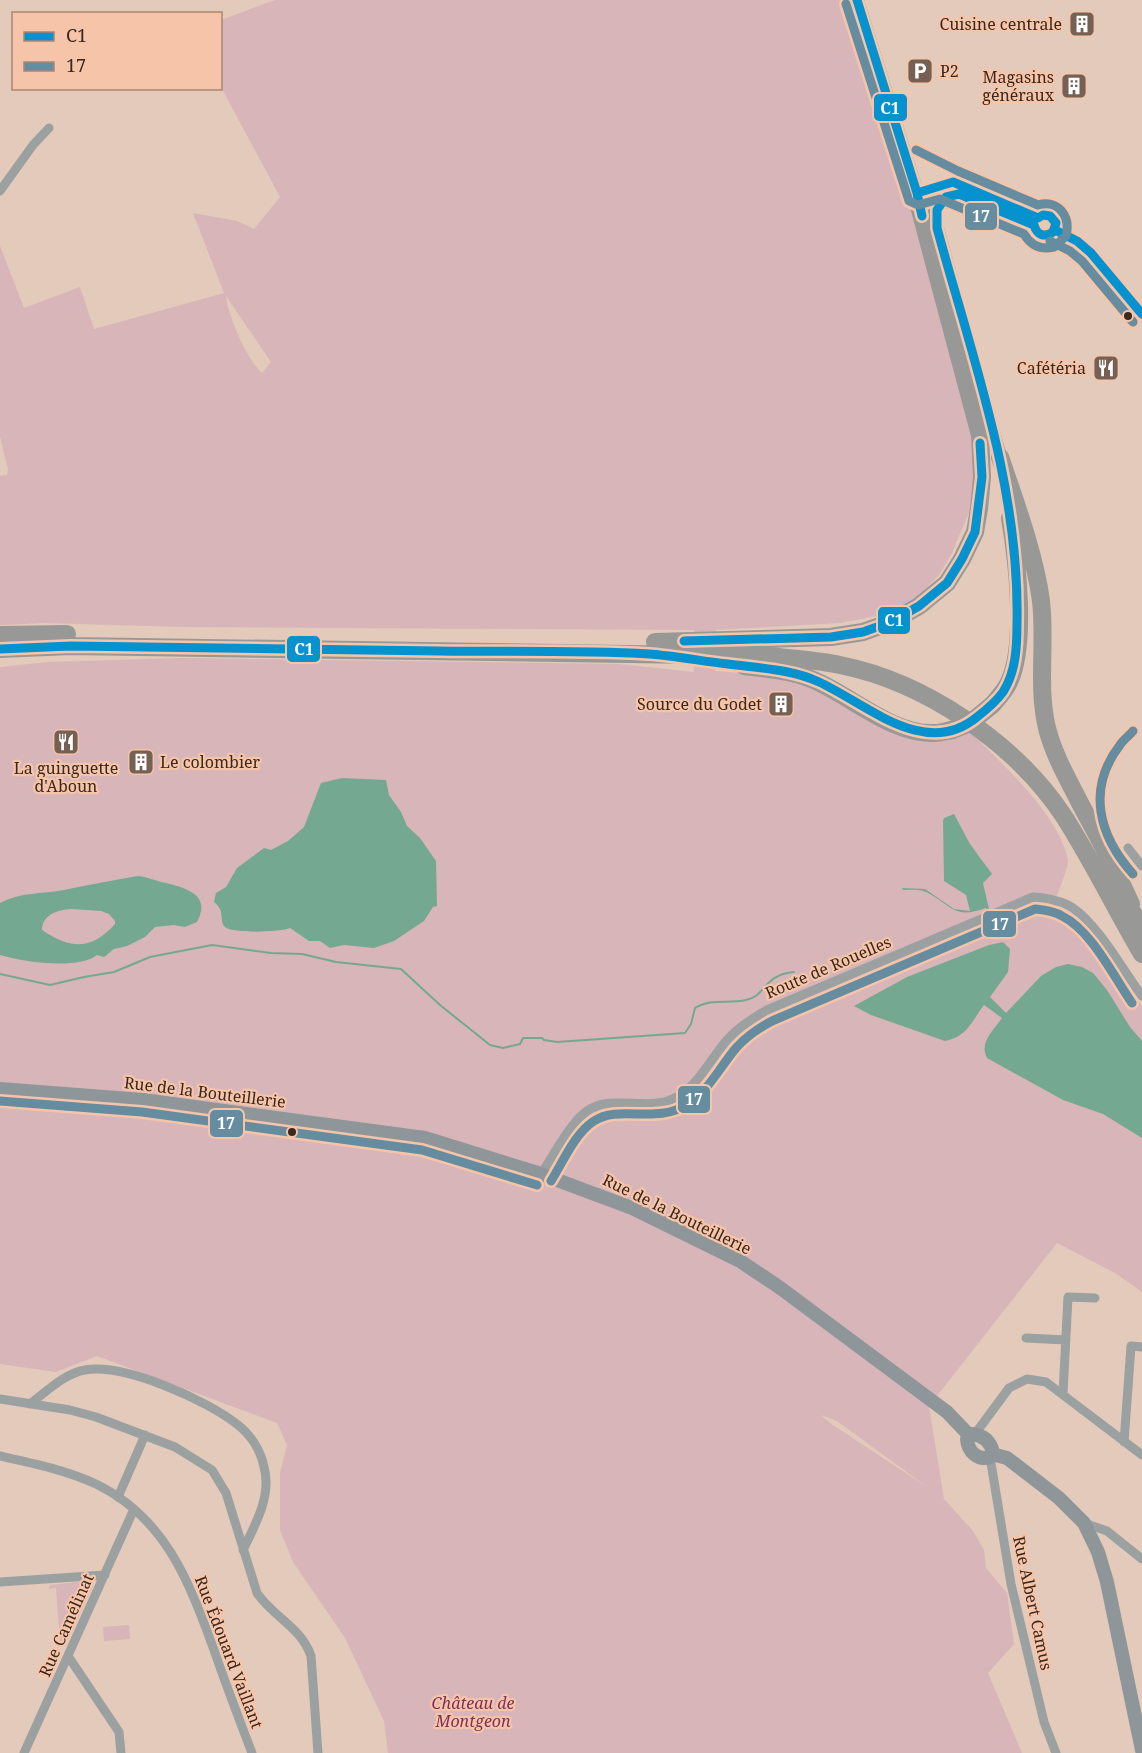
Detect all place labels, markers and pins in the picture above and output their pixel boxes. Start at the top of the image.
building icon: Cuisine centrale [1067,9,1097,39]
place label: Cuisine centrale [939,13,1062,35]
parking icon: P2 [905,56,935,86]
place label: P2 [940,60,959,82]
place label: Magasins généraux [982,66,1055,106]
building icon: Magasins généraux [1059,71,1089,101]
unlabelled marker [1122,310,1134,322]
restaurant icon: Cafétéria [1091,353,1121,383]
place label: Cafétéria [1017,357,1086,379]
building icon: Source du Godet [766,689,796,719]
place label: Source du Godet [637,693,762,715]
restaurant icon: La guinguette d'Aboun [51,727,81,757]
building icon: Le colombier [126,747,156,777]
place label: Le colombier [160,751,261,773]
place label: La guinguette d'Aboun [14,757,118,797]
unlabelled marker [286,1126,298,1138]

